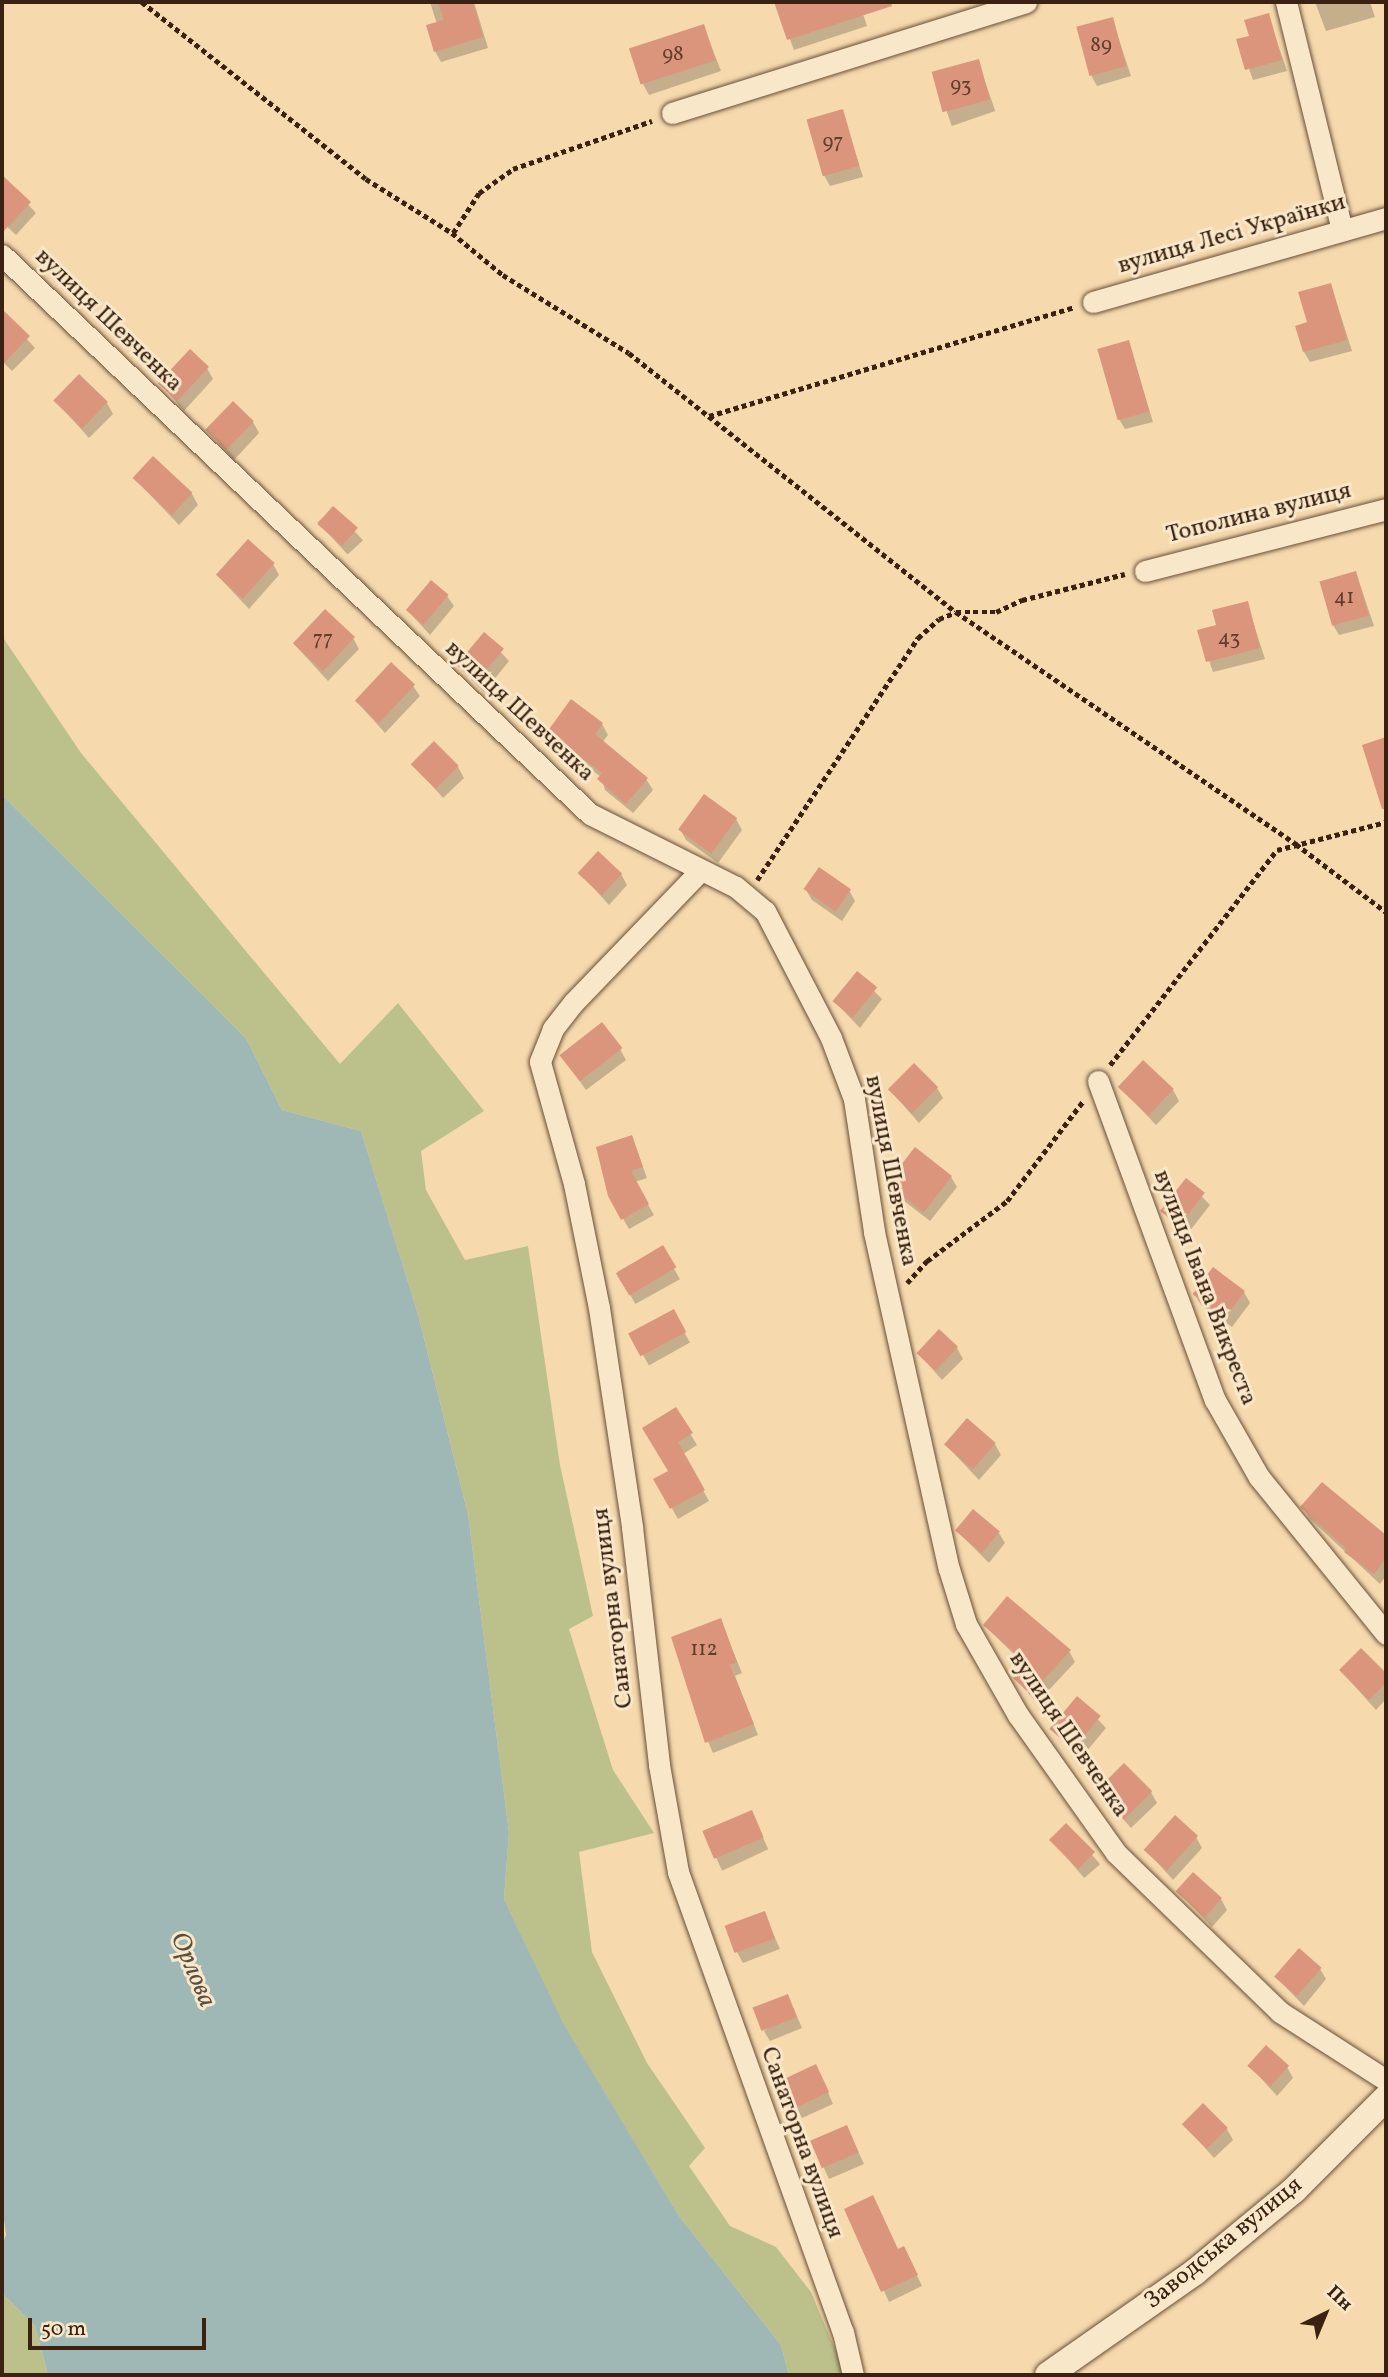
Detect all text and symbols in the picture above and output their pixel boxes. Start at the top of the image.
house number: 89 [1090,33,1112,59]
house number: 98 [662,42,684,68]
house number: 93 [950,73,972,99]
house number: 97 [822,130,844,156]
street label: вулиця Лесі Українки [1115,189,1349,281]
street label: вулиця Шевченка [28,243,188,399]
street label: Тополина вулиця [1164,477,1354,551]
house number: 41 [1334,585,1354,611]
house number: 43 [1218,626,1240,652]
house number: 77 [313,627,333,653]
street label: вулиця Шевченка [438,635,600,789]
street label: вулиця Шевченка [857,1073,923,1269]
street label: вулиця Івана Викреста [1146,1166,1262,1410]
street label: Санаторна вулиця [587,1506,641,1710]
house number: 112 [690,1637,718,1663]
street label: вулиця Шевченка [1002,1647,1134,1823]
water label: Орлова [162,1928,222,2012]
street label: Санаторна вулиця [753,2043,849,2243]
street label: Заводська вулиця [1139,2172,1309,2316]
north arrow [1290,2279,1360,2349]
text: Пн [1321,2280,1358,2317]
scale bar [32,2304,210,2348]
text: 50 m [41,2315,86,2344]

